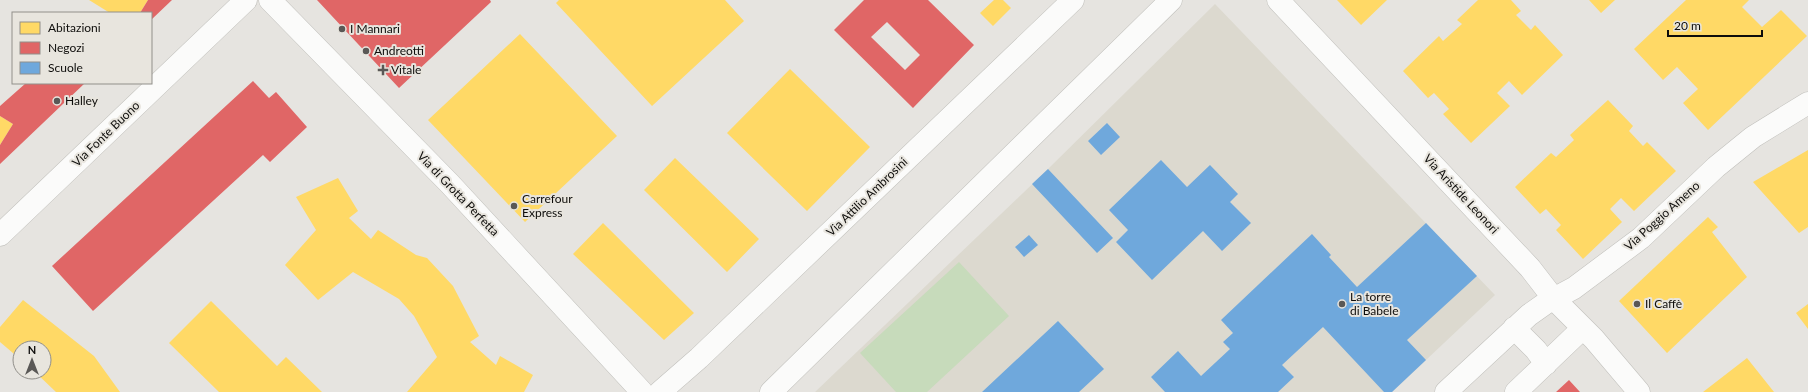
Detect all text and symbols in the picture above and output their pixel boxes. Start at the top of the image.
legend [12,12,152,84]
scale bar [1668,12,1762,38]
text: 20 m [1674,18,1701,33]
text: Abitazioni [48,20,101,35]
place label: I Mannari [350,21,400,36]
marker: I Mannari [337,24,347,34]
text: Negozi [48,40,85,55]
place label: Andreotti [374,43,424,58]
marker: Andreotti [361,46,371,56]
text: Scuole [48,60,83,75]
place label: Vitale [391,62,421,77]
marker: Vitale [378,65,388,75]
place label: Halley [65,93,99,108]
marker: Halley [52,96,62,106]
street label: Via Fonte Buono [69,98,143,170]
street label: Via di Grotta Perfetta [414,148,502,239]
street label: Via Aristide Leonori [1421,151,1502,237]
street label: Via Attilio Ambrosini [823,154,910,239]
street label: Via Poggio Ameno [1621,178,1703,253]
place label: Carrefour Express [522,191,573,220]
marker: Carrefour Express [509,201,519,211]
place label: La torre di Babele [1350,289,1399,318]
place label: Il Caffè [1645,296,1682,311]
marker: La torre di Babele [1337,299,1347,309]
marker: Il Caffè [1632,299,1642,309]
north arrow [12,340,52,380]
text: N [28,343,36,356]

